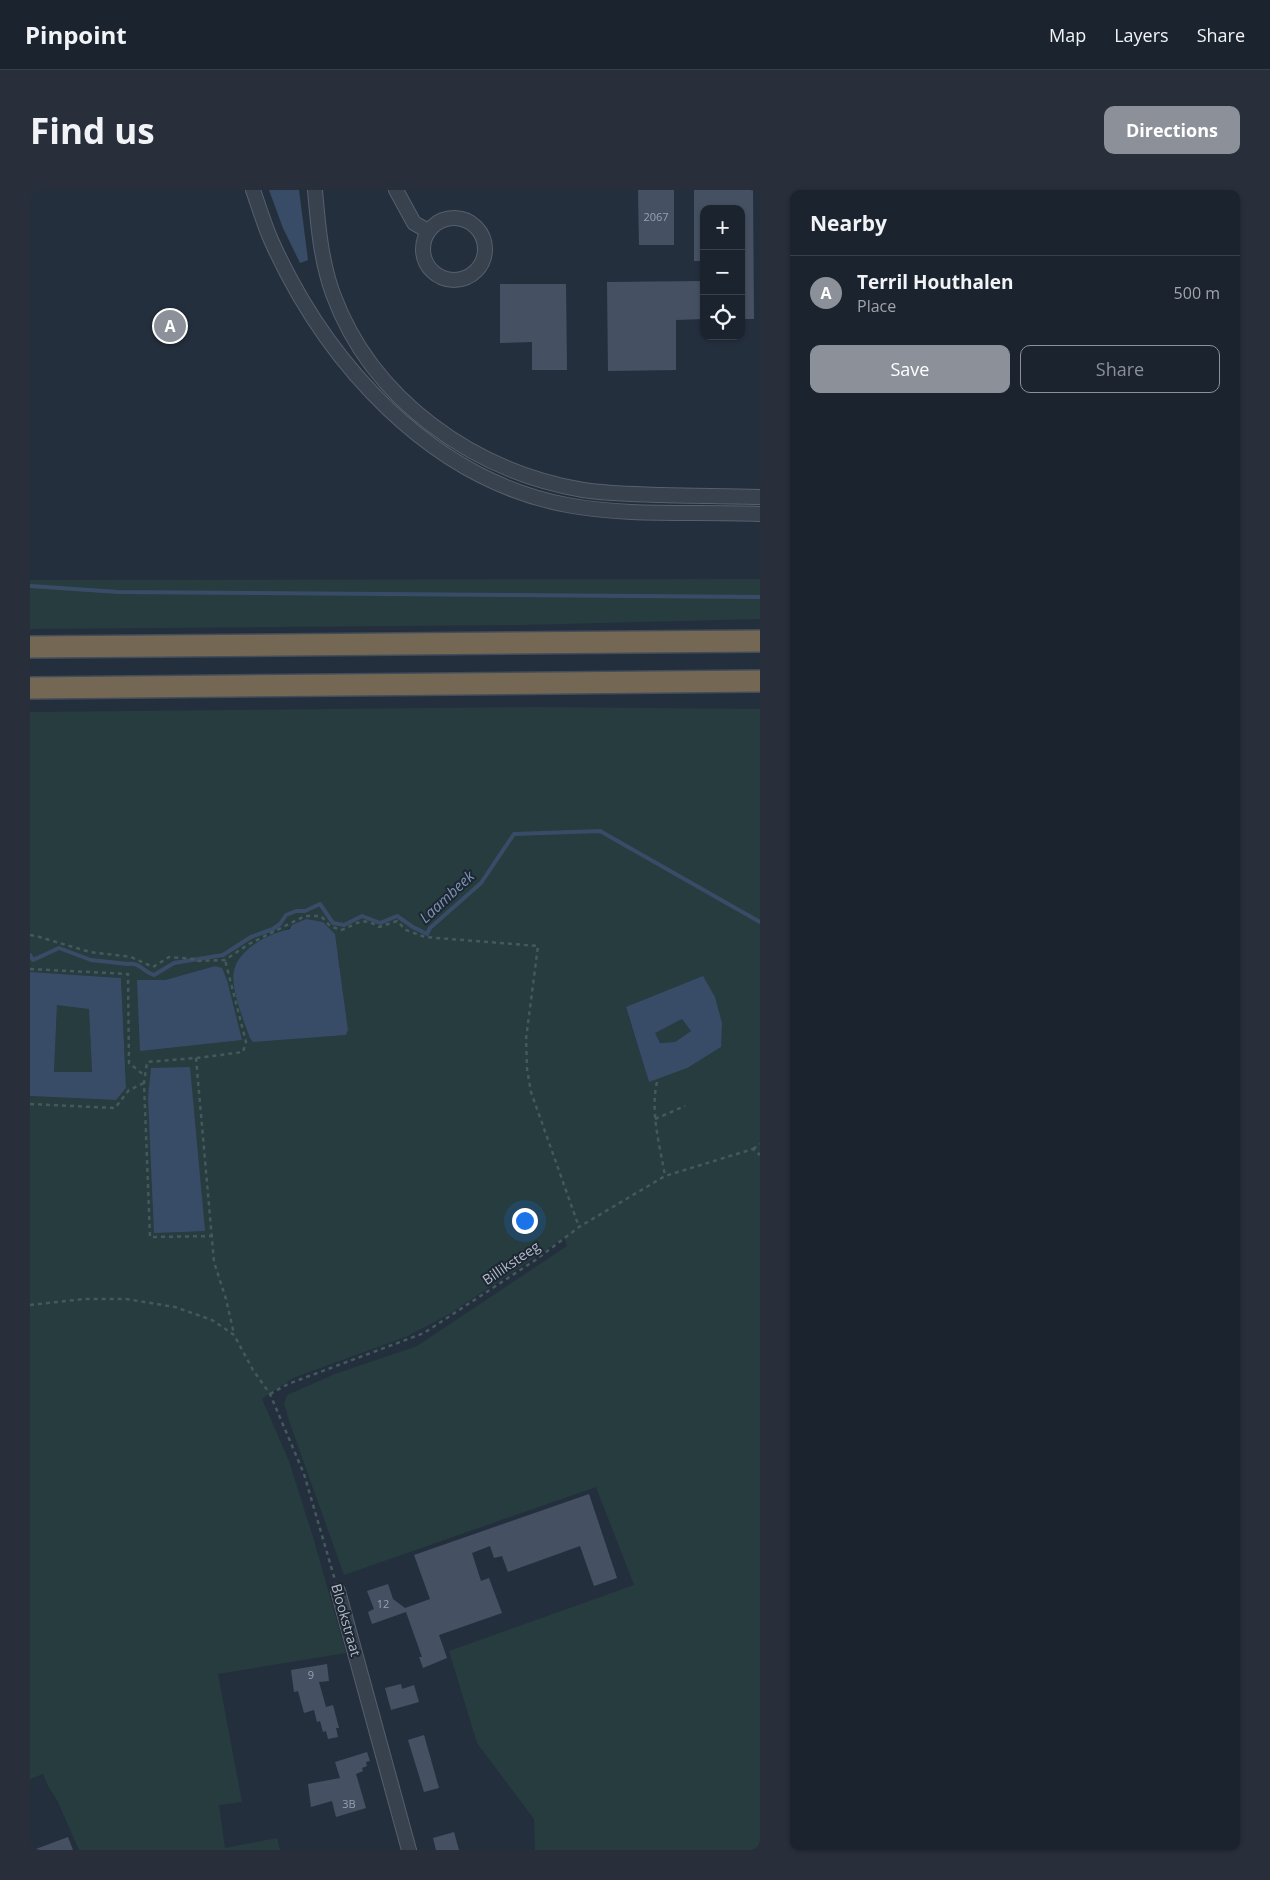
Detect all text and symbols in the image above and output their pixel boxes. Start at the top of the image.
text: Pinpoint [25,18,127,51]
text: Map [1049,23,1086,47]
text: Layers [1114,23,1169,47]
text: Share [1197,23,1245,47]
button: Directions [1104,106,1240,154]
text: Find us [30,107,155,154]
map controls [700,205,745,340]
button: + [700,205,745,250]
house number: 2067 [643,209,669,224]
text: Nearby [810,209,887,237]
button: − [700,250,745,295]
text: Terril Houthalen [857,269,1014,295]
text: A [820,282,832,304]
text: 500 m [1174,282,1220,304]
button: locate [700,295,745,340]
text: Place [857,295,896,317]
pin: A [154,307,186,345]
button: Save [810,345,1010,393]
button: Share [1020,345,1220,393]
water label: Laambeek [415,865,479,927]
your location [512,1208,538,1234]
street label: Billiksteeg [478,1236,544,1289]
street label: Blookstraat [327,1581,366,1658]
house number: 12 [377,1596,389,1611]
house number: 9 [308,1667,314,1682]
house number: 3B [342,1796,356,1811]

